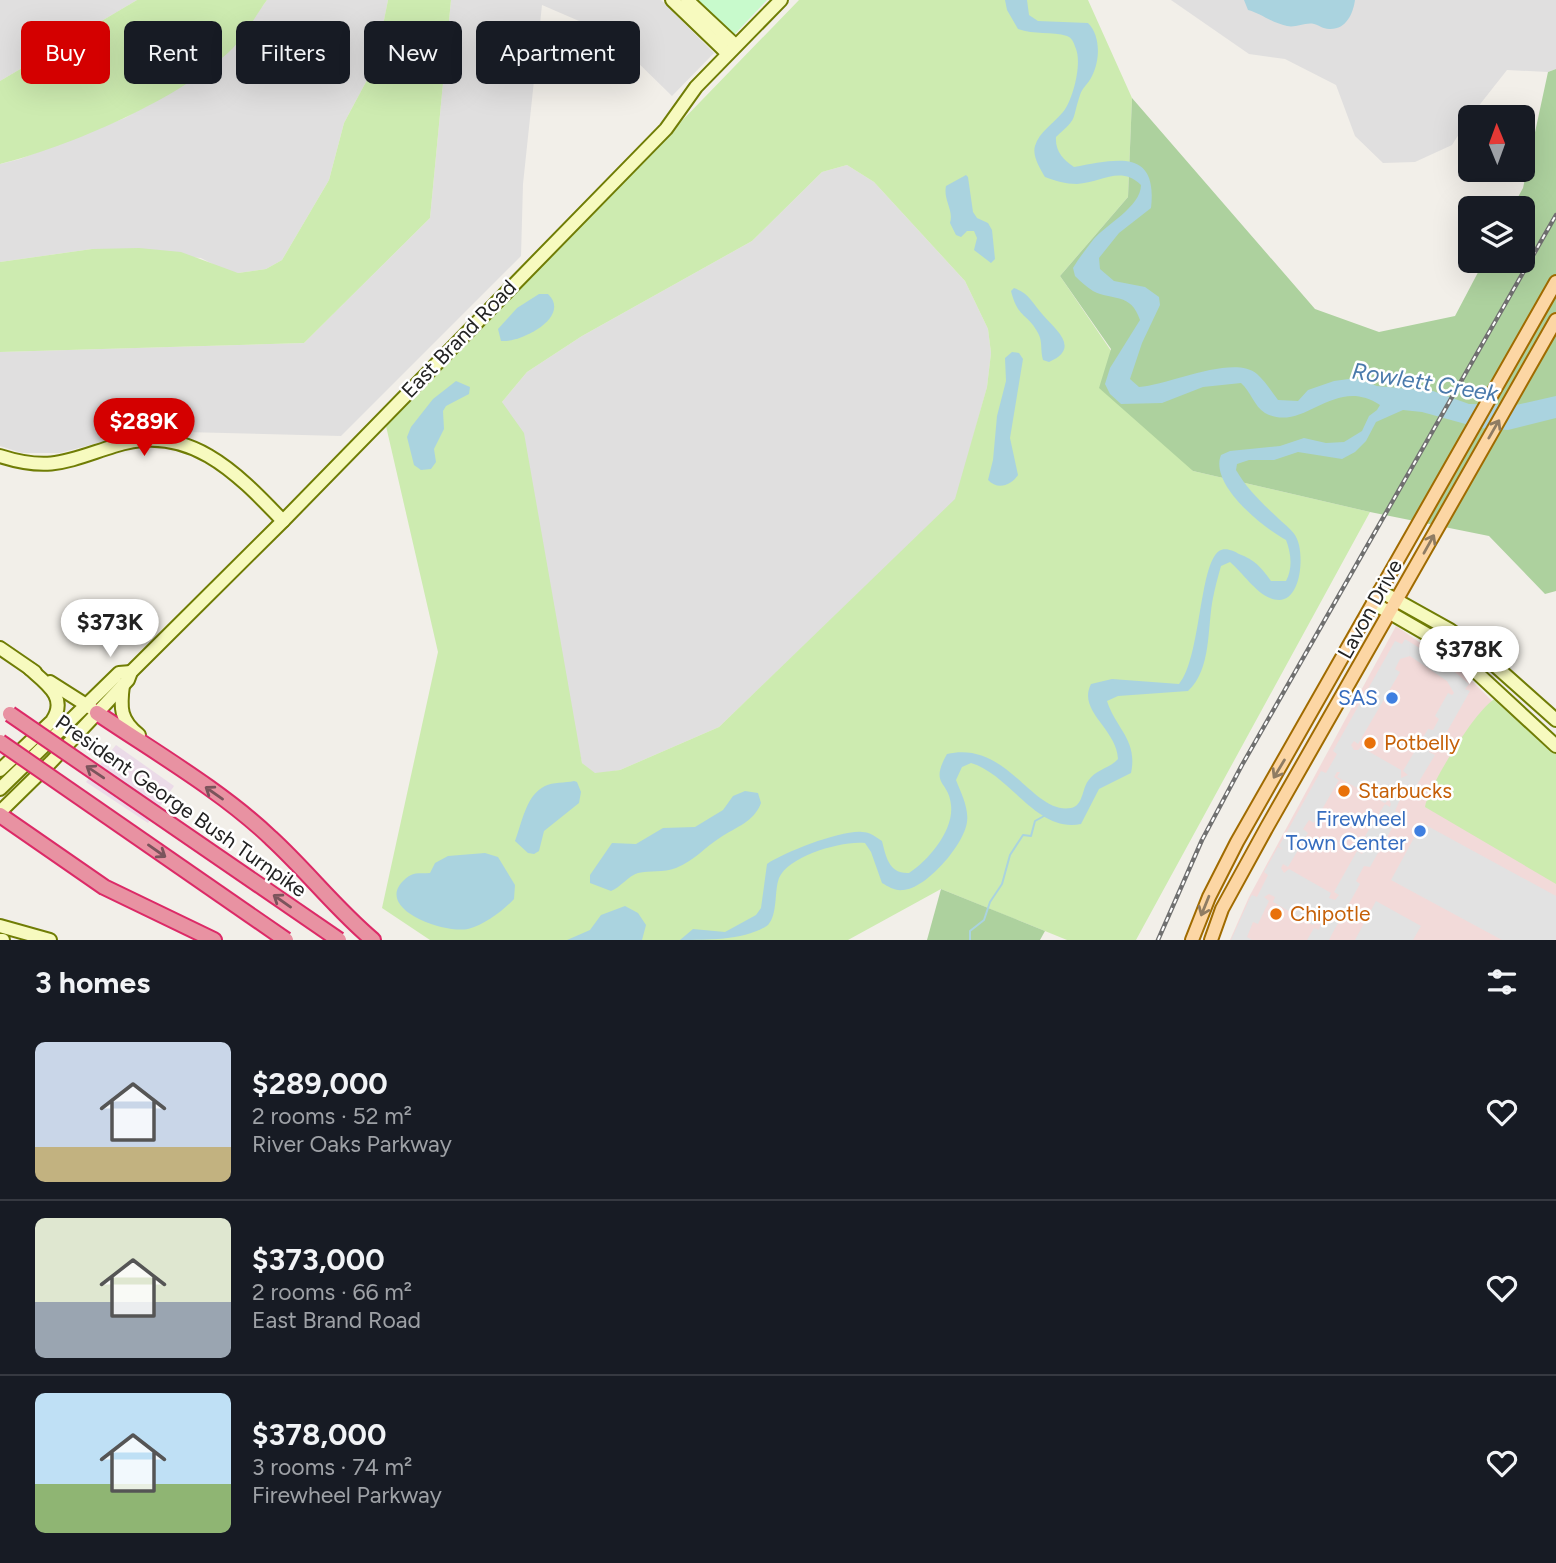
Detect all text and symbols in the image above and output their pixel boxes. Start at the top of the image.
chip: Buy [21,21,110,84]
chip: Rent [124,21,222,84]
chip: Filters [236,21,350,84]
chip: New [364,21,462,84]
chip: Apartment [476,21,640,84]
north arrow [1458,105,1535,182]
map controls [1458,105,1535,273]
button: layers [1458,196,1535,273]
street label: East Brand Road [396,274,521,403]
water label: Rowlett Creek [1350,357,1501,407]
pin: $289K [95,398,193,458]
text: $289K [110,407,178,435]
one-way arrow [1487,420,1501,440]
one-way arrow [1422,535,1436,555]
street label: Lavon Drive [1332,555,1407,663]
pin: $373K [61,600,159,659]
text: $373K [77,608,143,636]
pin: $378K [1420,626,1518,686]
text: $378K [1435,635,1503,663]
place label: SAS [1338,685,1378,710]
marker: SAS [1384,690,1400,706]
street label: President George Bush Turnpike [51,709,312,902]
place label: Potbelly [1384,730,1460,755]
marker: Potbelly [1362,735,1378,751]
one-way arrow [1272,759,1286,779]
one-way arrow [86,765,105,779]
place label: Starbucks [1358,778,1452,803]
marker: Starbucks [1336,783,1352,799]
one-way arrow [205,786,224,800]
place label: Firewheel Town Center [1286,806,1406,855]
marker: Firewheel Town Center [1412,823,1428,839]
one-way arrow [147,844,166,858]
one-way arrow [273,894,293,908]
one-way arrow [1198,895,1211,917]
place label: Chipotle [1290,901,1370,926]
marker: Chipotle [1268,906,1284,922]
icon: filters [1483,963,1521,1001]
text: 3 homes [35,964,150,1001]
text: $289,000 [252,1065,388,1102]
icon: home [91,1070,175,1154]
icon: heart [1483,1093,1521,1131]
text: 2 rooms · 52 m² [252,1102,412,1130]
text: River Oaks Parkway [252,1130,452,1158]
text: $373,000 [252,1241,385,1278]
icon: home [91,1246,175,1330]
icon: heart [1483,1269,1521,1307]
text: 2 rooms · 66 m² [252,1278,412,1306]
text: East Brand Road [252,1306,421,1334]
text: $378,000 [252,1416,386,1453]
icon: home [91,1421,175,1505]
icon: heart [1483,1444,1521,1482]
text: 3 rooms · 74 m² [252,1453,412,1481]
text: Firewheel Parkway [252,1481,442,1509]

